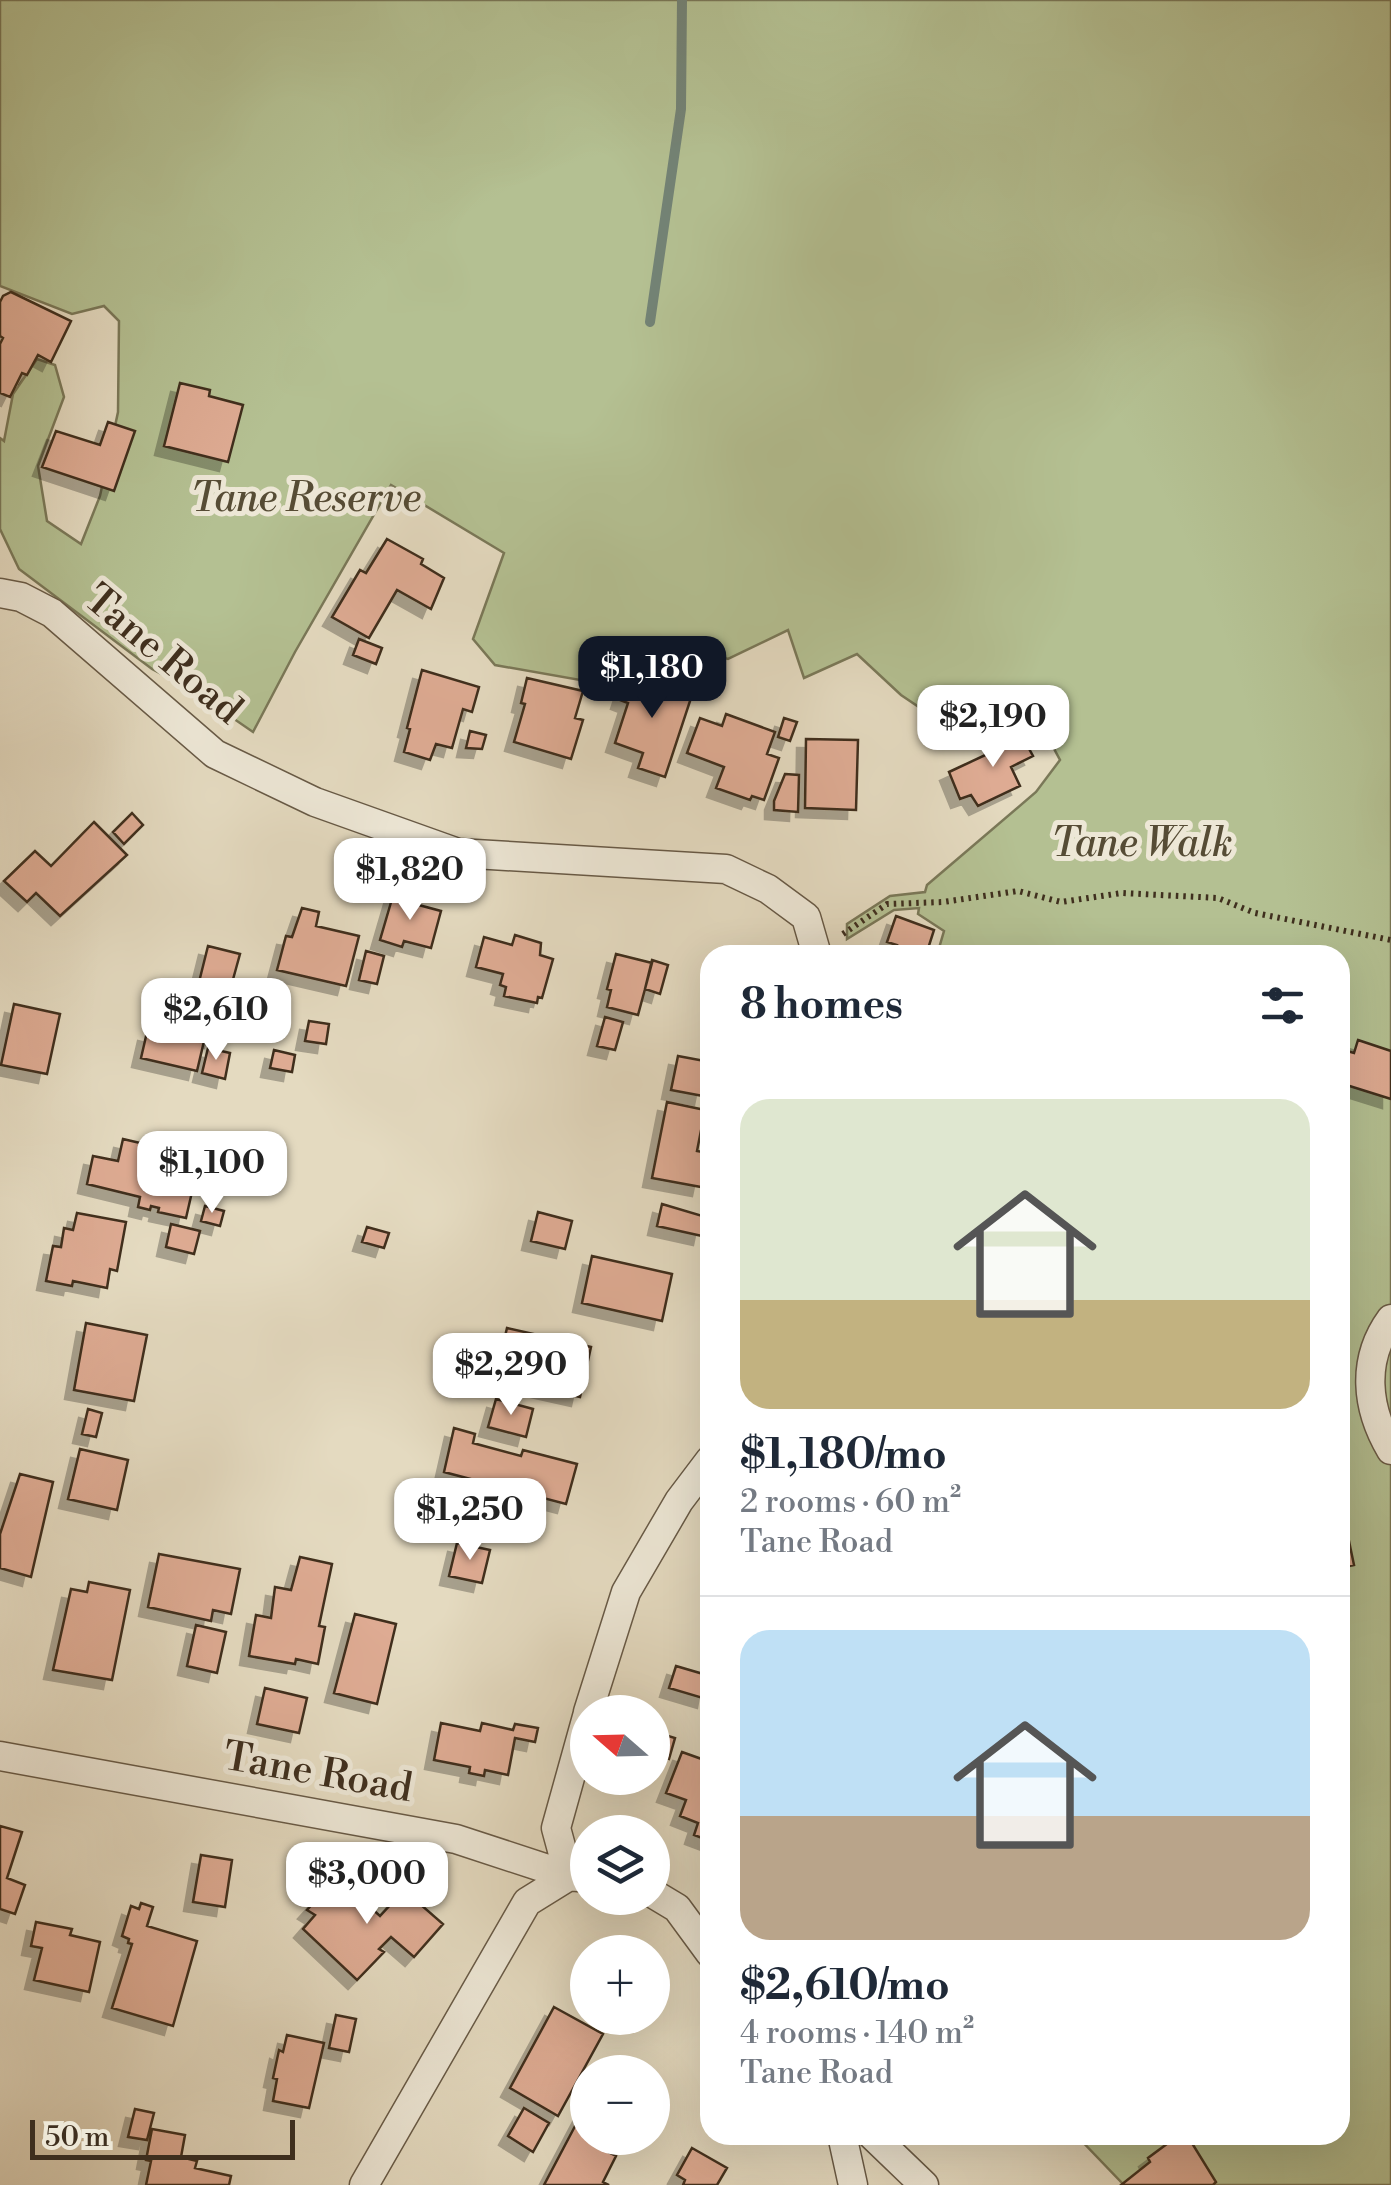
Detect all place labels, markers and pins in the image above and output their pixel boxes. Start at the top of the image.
pin: $1,180 [571,636,733,721]
pin: $2,190 [912,685,1074,770]
pin: $1,820 [329,838,491,923]
pin: $2,610 [135,978,297,1063]
pin: $1,100 [131,1131,293,1216]
pin: $2,290 [430,1333,592,1418]
pin: $1,250 [389,1478,551,1563]
pin: $3,000 [286,1842,448,1927]

